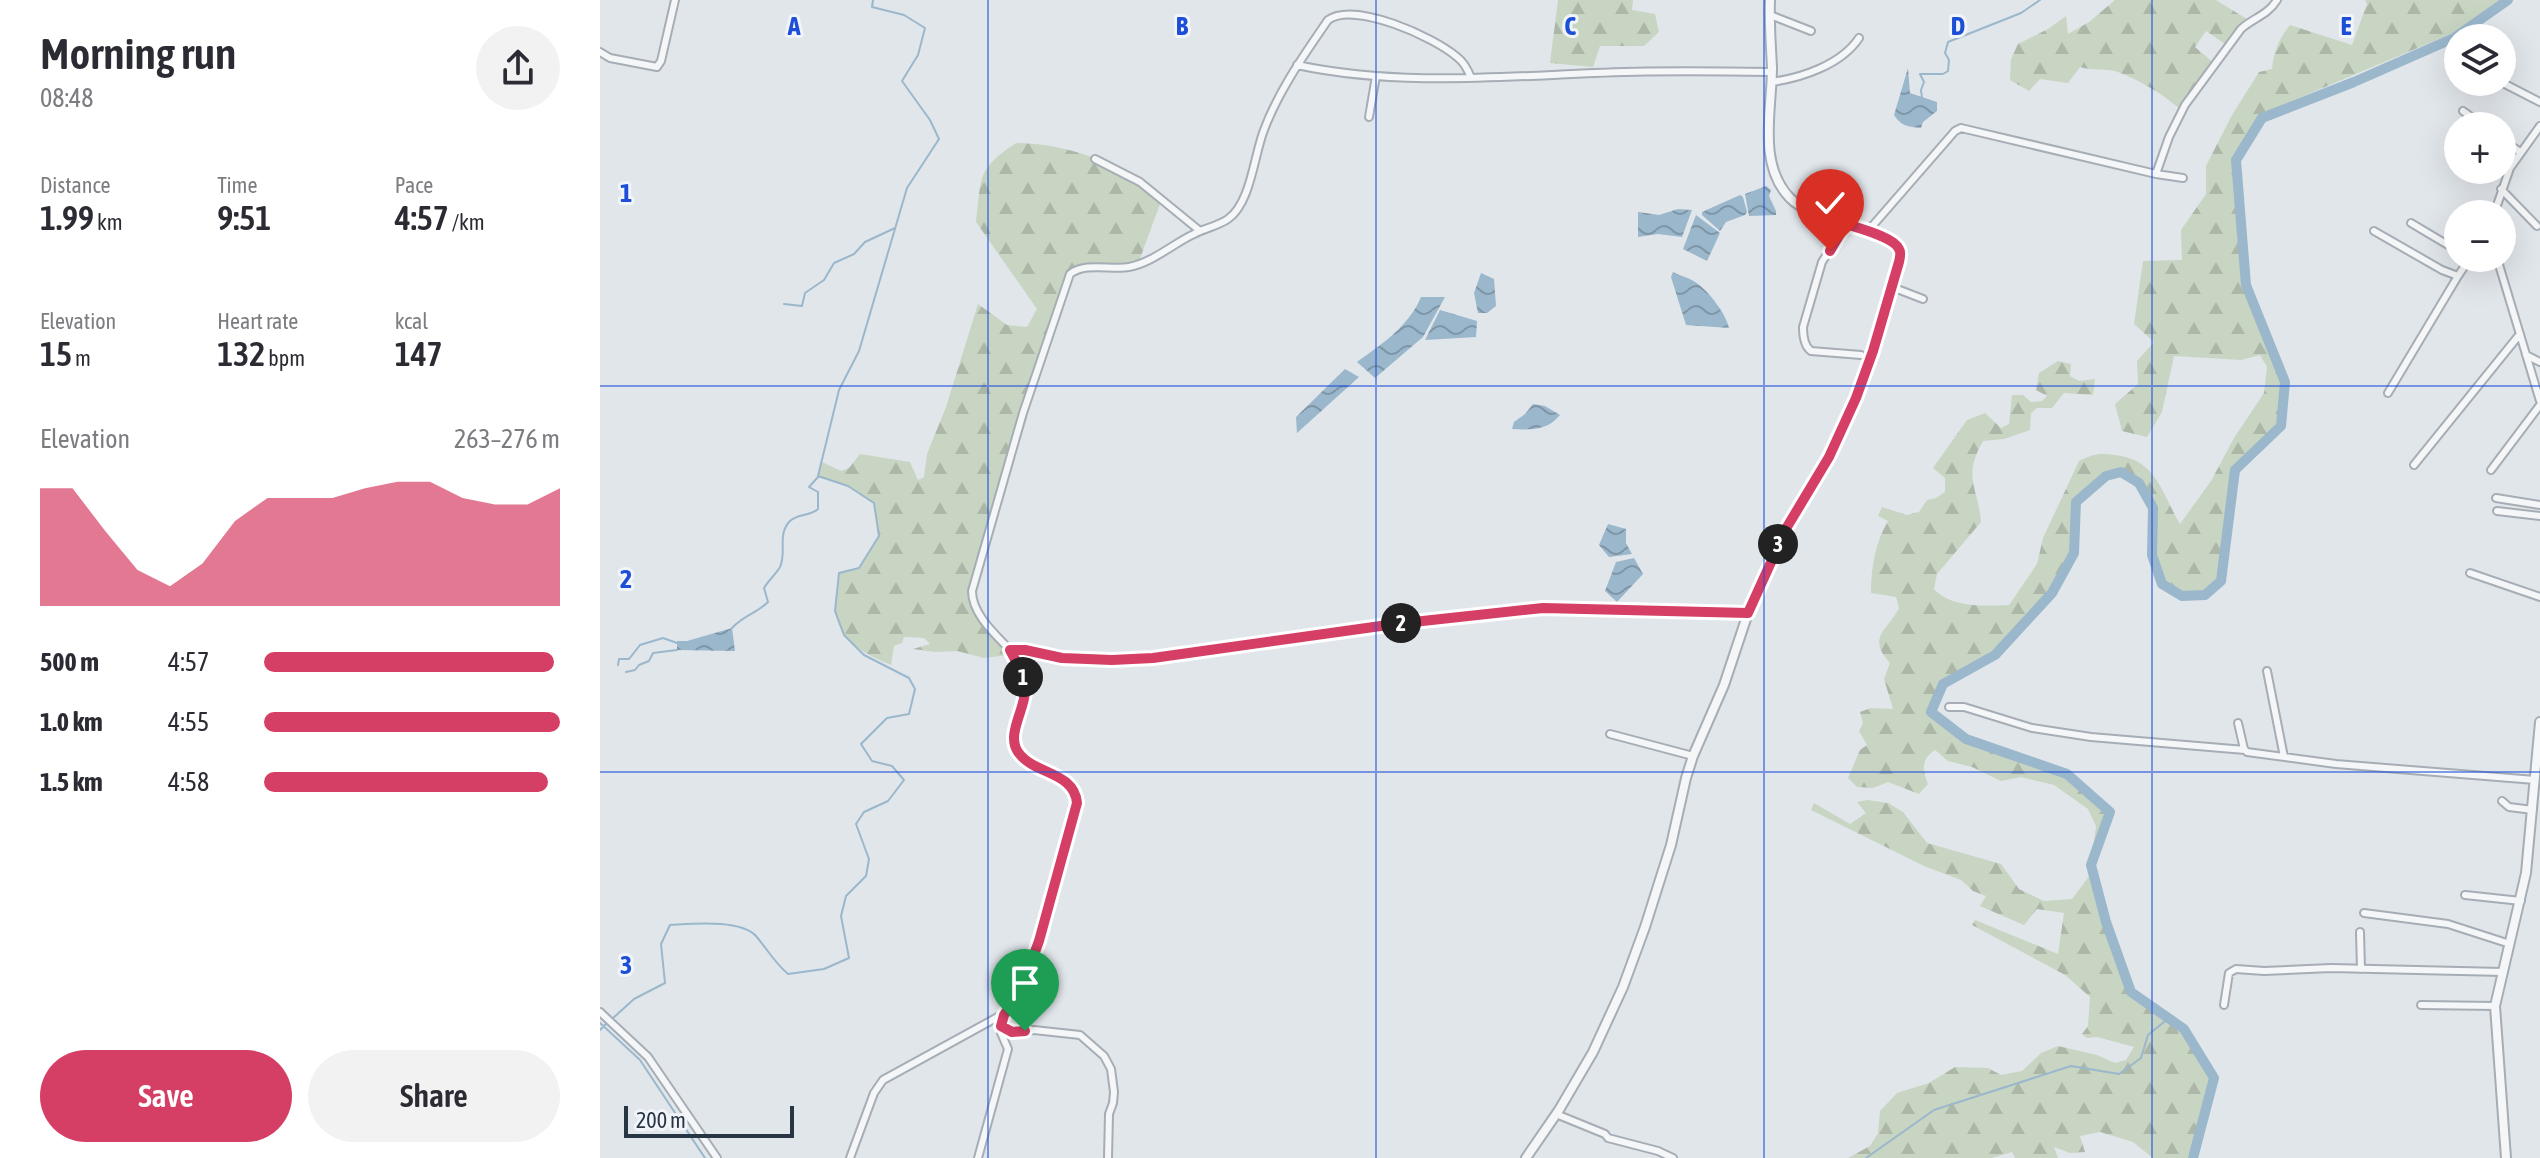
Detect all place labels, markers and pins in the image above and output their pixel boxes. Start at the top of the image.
pin [1796,169,1864,251]
pin: 3 [1758,524,1798,564]
pin: 2 [1381,603,1421,643]
pin: 1 [1003,657,1043,697]
pin [991,949,1059,1031]

